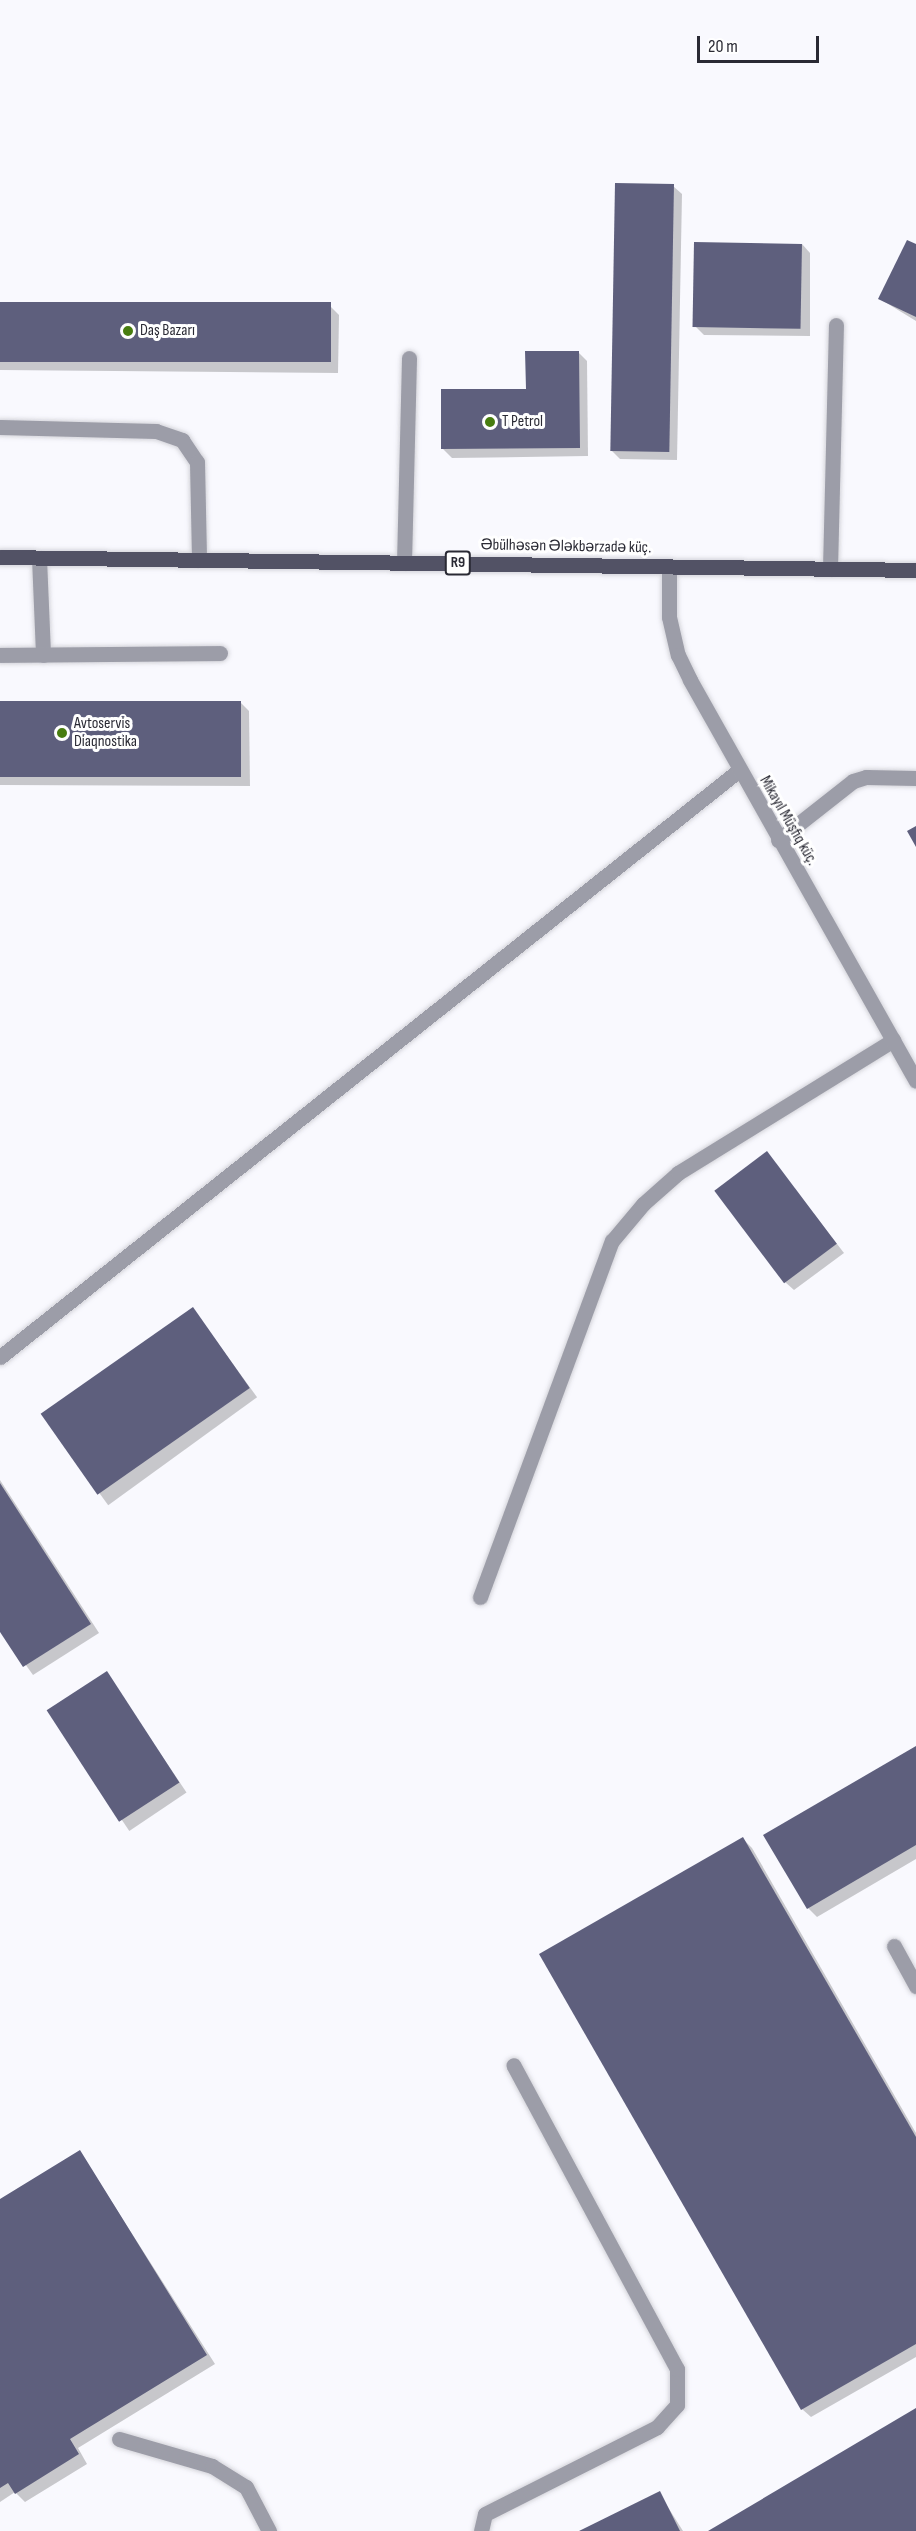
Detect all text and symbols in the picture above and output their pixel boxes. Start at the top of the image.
scale bar [700,24,822,62]
text: 20 m [708,36,738,57]
place label: Daş Bazarı [140,321,195,341]
marker: Daş Bazarı [121,324,135,338]
place label: T Petrol [502,412,543,432]
marker: T Petrol [483,415,497,429]
street label: Əbülhəsən Ələkbərzadə küç. [480,536,652,558]
road number: R9 [444,551,472,575]
place label: Avtoservis Diaqnostika [74,714,137,752]
marker: Avtoservis Diaqnostika [55,726,69,740]
street label: Mikayıl Müşfiq küç. [755,773,821,869]

